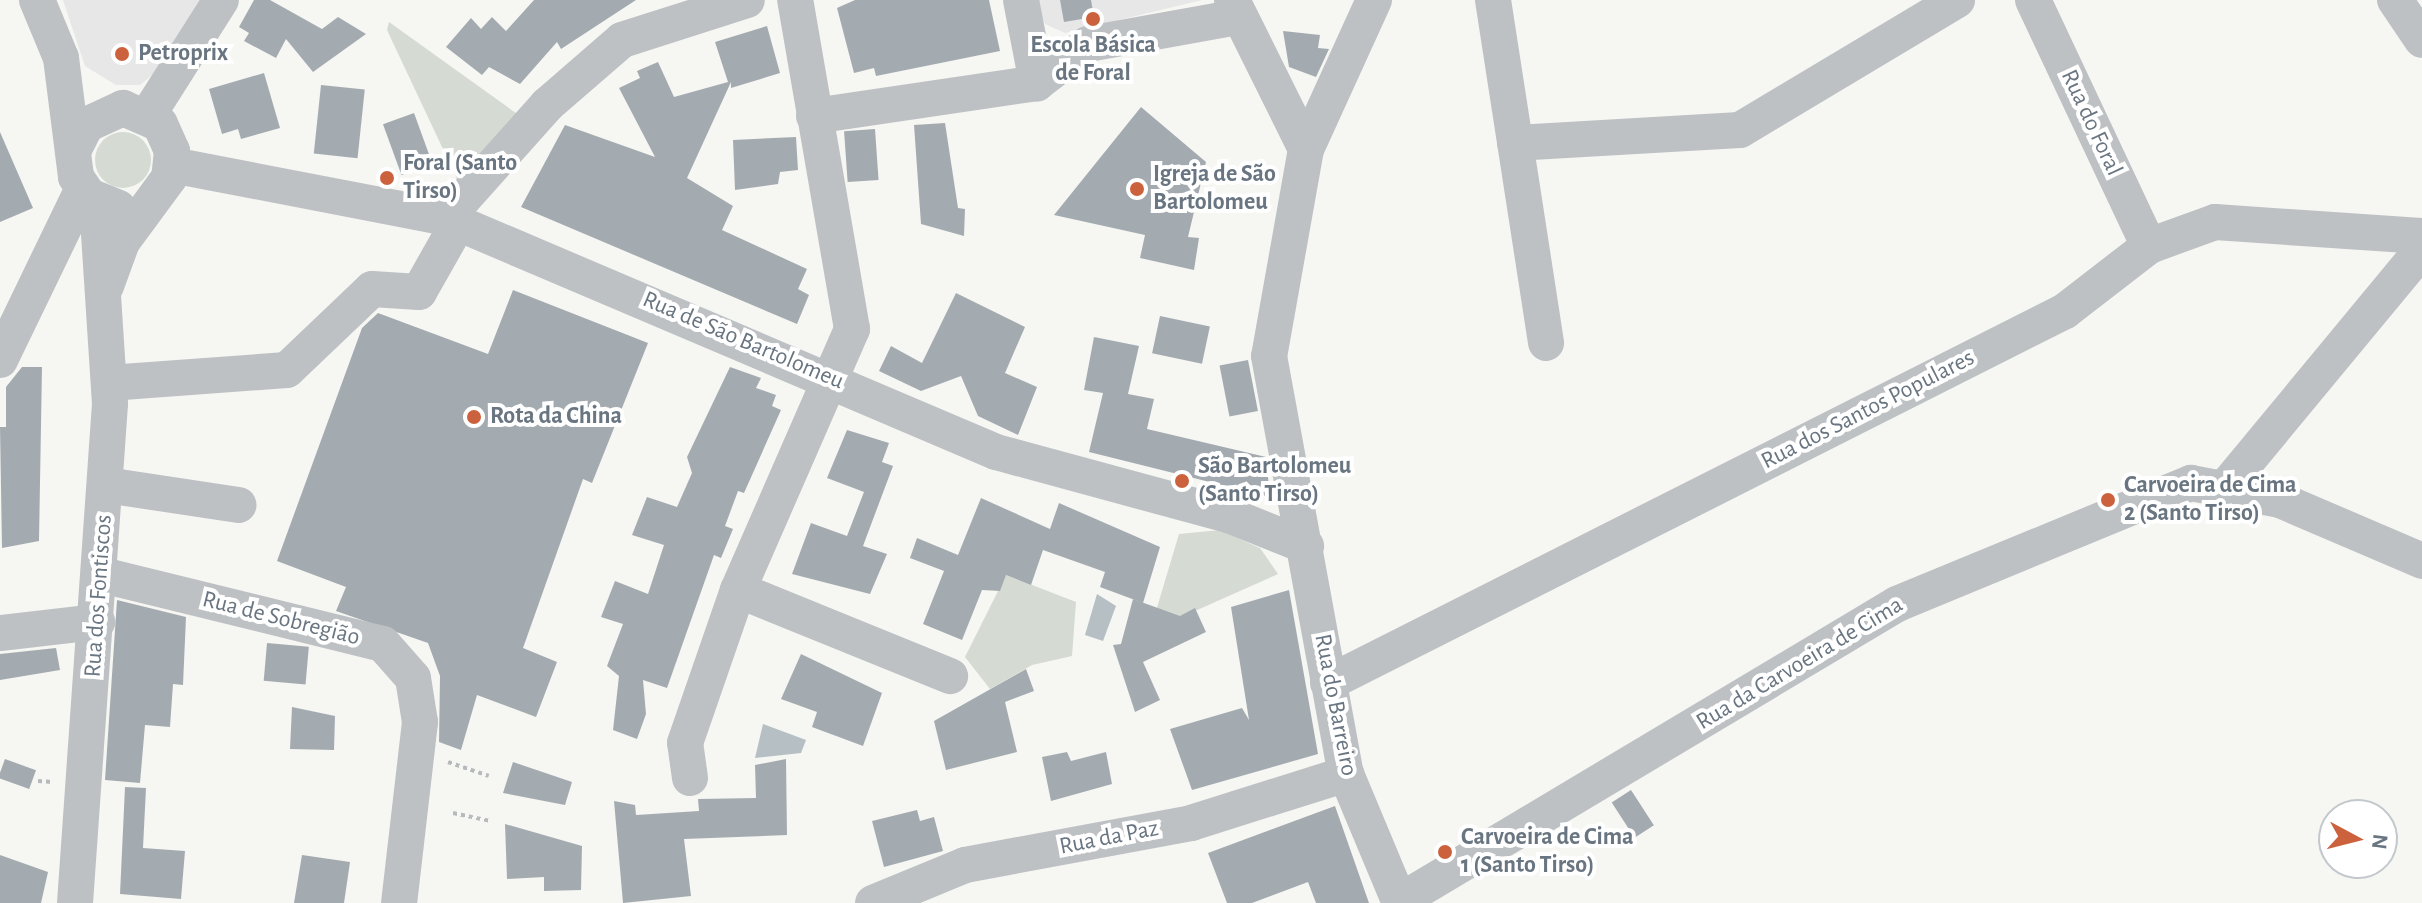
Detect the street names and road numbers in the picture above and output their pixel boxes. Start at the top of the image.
street label: Rua do Foral [2054,65,2128,181]
street label: Rua de São Bartolomeu [638,286,848,396]
street label: Rua dos Santos Populares [1757,344,1979,476]
street label: Rua dos Fontiscos [79,514,119,678]
street label: Rua de Sobregião [199,586,363,652]
street label: Rua da Carvoeira de Cima [1691,591,1909,737]
street label: Rua do Barreiro [1307,632,1363,778]
street label: Rua da Paz [1057,814,1161,862]

